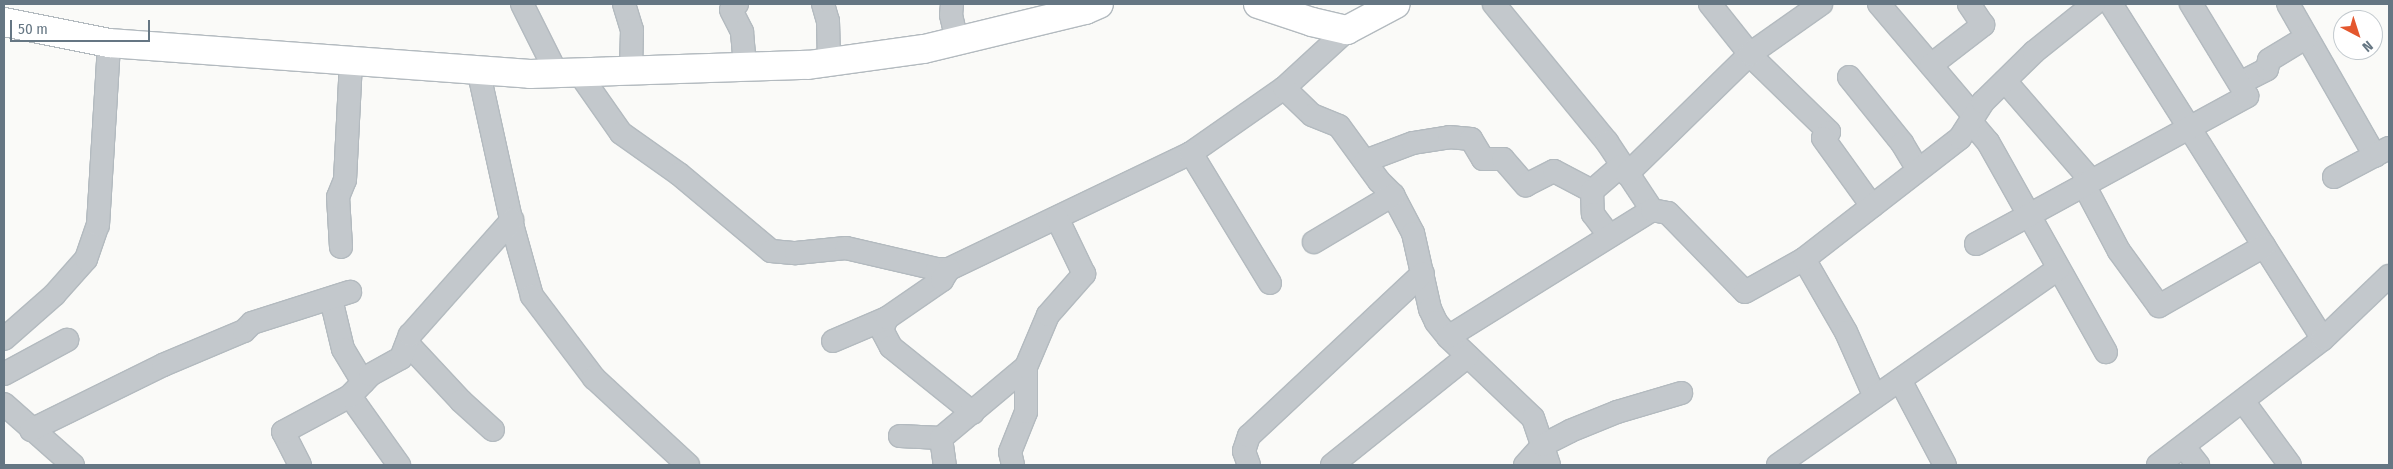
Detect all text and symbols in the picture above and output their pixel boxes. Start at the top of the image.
scale bar [12,10,152,42]
north arrow [2333,10,2383,60]
text: 50 m [18,20,48,38]
text: N [2359,37,2376,55]

